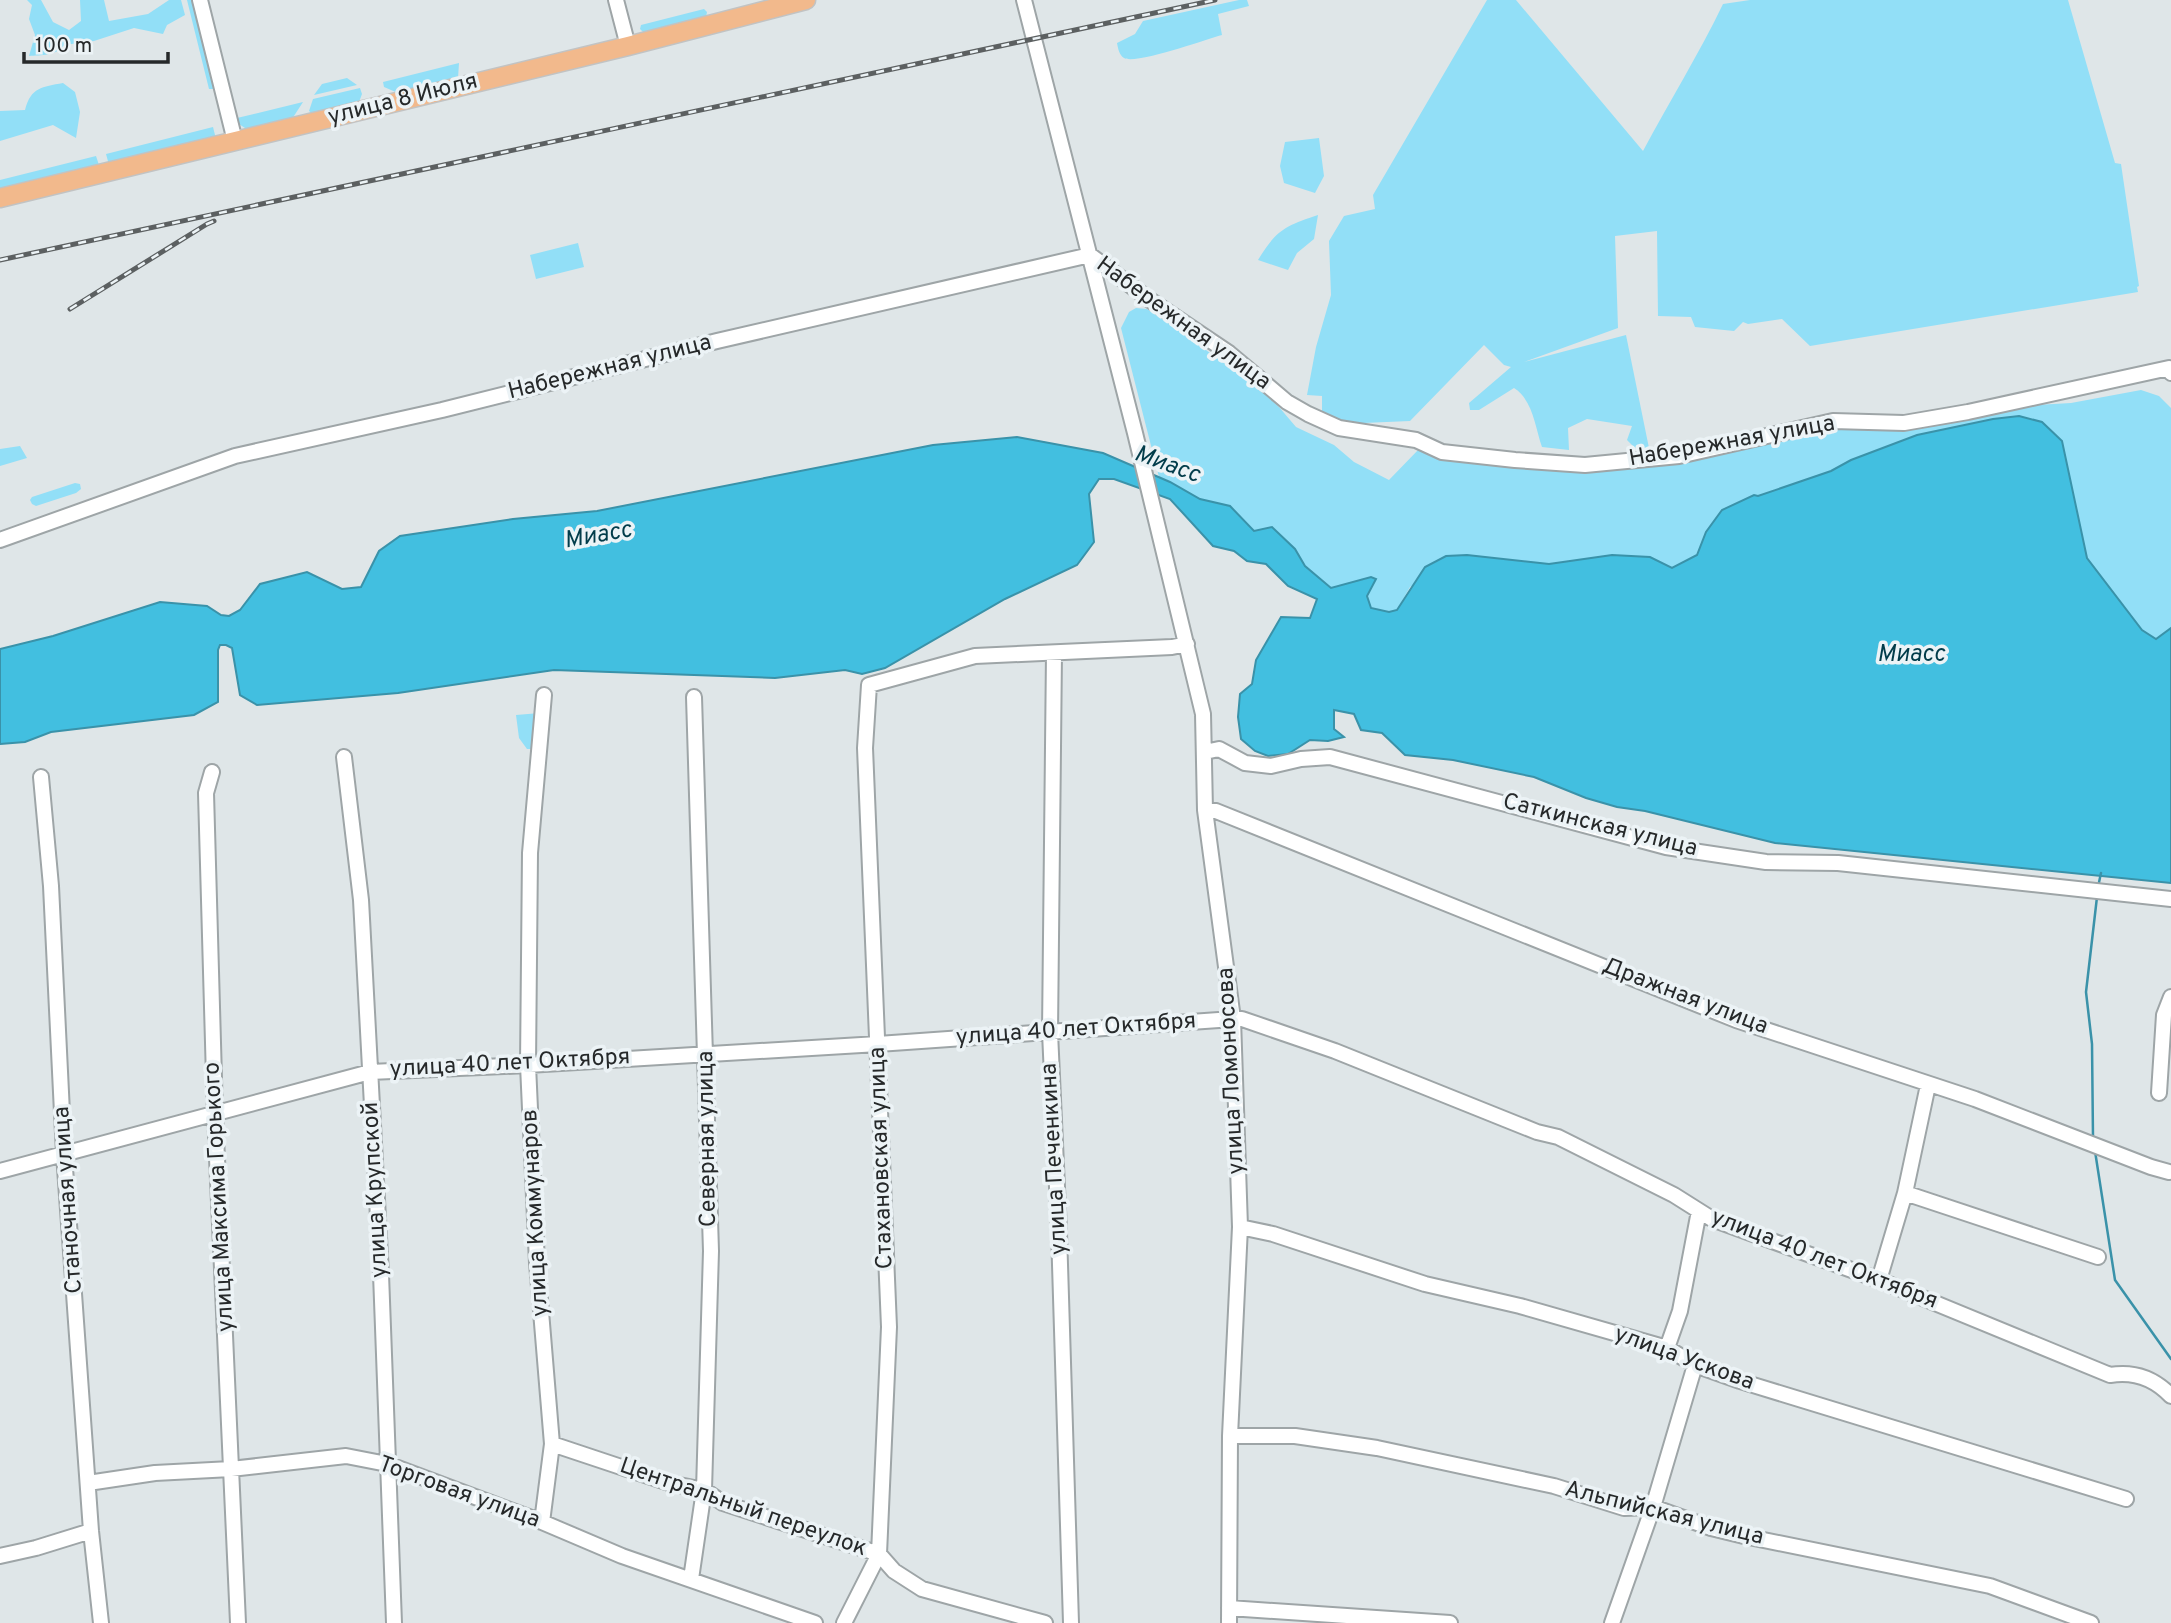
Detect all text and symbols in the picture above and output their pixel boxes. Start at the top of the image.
scale bar [24,21,168,65]
text: 100 m [35,33,92,60]
street label: улица 8 Июля [325,67,481,133]
street label: Набережная улица [1090,251,1276,397]
street label: Набережная улица [505,329,715,407]
street label: Набережная улица [1627,410,1837,474]
water label: Миасс [1130,439,1205,491]
water label: Миасс [562,515,635,557]
water label: Миасс [1877,640,1945,670]
street label: Саткинская улица [1500,788,1700,864]
street label: Дражная улица [1598,952,1772,1042]
street label: улица Ломоносова [1212,967,1252,1175]
street label: улица 40 лет Октября [955,1007,1197,1053]
street label: улица 40 лет Октября [389,1043,631,1085]
street label: Стахановская улица [864,1046,900,1270]
street label: Северная улица [692,1051,724,1227]
street label: улица Максима Горького [198,1061,242,1333]
street label: улица Печенкина [1035,1062,1075,1256]
street label: улица Крупской [357,1101,395,1279]
street label: Станочная улица [48,1105,90,1295]
street label: улица Коммунаров [516,1109,556,1317]
street label: улица 40 лет Октября [1706,1203,1942,1317]
street label: улица Ускова [1610,1320,1758,1398]
street label: Торговая улица [374,1450,544,1536]
street label: Центральный переулок [615,1452,871,1564]
street label: Альпийская улица [1562,1475,1766,1553]

